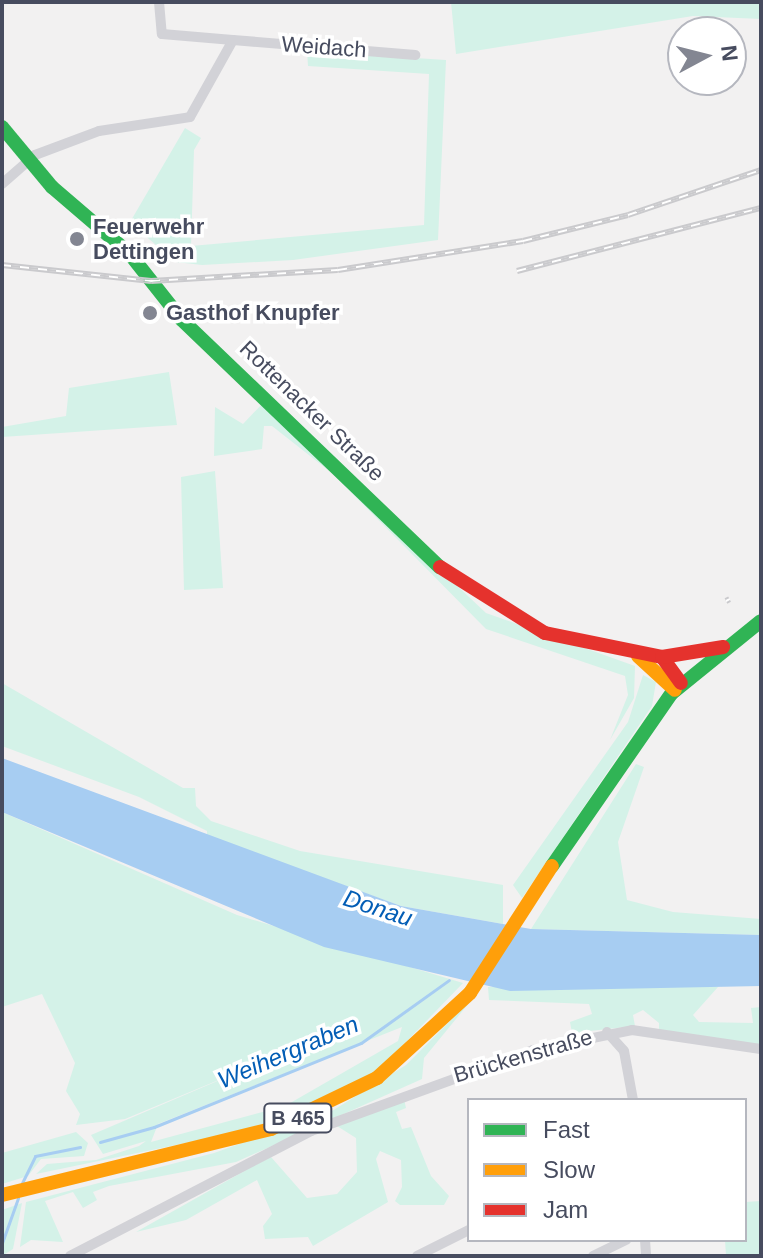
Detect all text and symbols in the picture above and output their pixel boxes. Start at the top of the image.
north arrow [667,16,747,96]
street label: Weidach [281,31,367,63]
text: N [716,44,743,63]
place label: Feuerwehr Dettingen [93,213,204,264]
marker: Feuerwehr Dettingen [68,230,86,248]
place label: Gasthof Knupfer [166,300,340,326]
marker: Gasthof Knupfer [141,304,159,322]
street label: Rottenacker Straße [234,335,390,487]
water label: Donau [340,883,416,933]
water label: Weihergraben [213,1009,363,1095]
street label: Brückenstraße [451,1024,595,1088]
legend [467,1098,747,1242]
road number: B 465 [262,1102,334,1134]
text: Fast [543,1116,590,1143]
text: Slow [543,1156,595,1183]
text: Jam [543,1196,588,1223]

